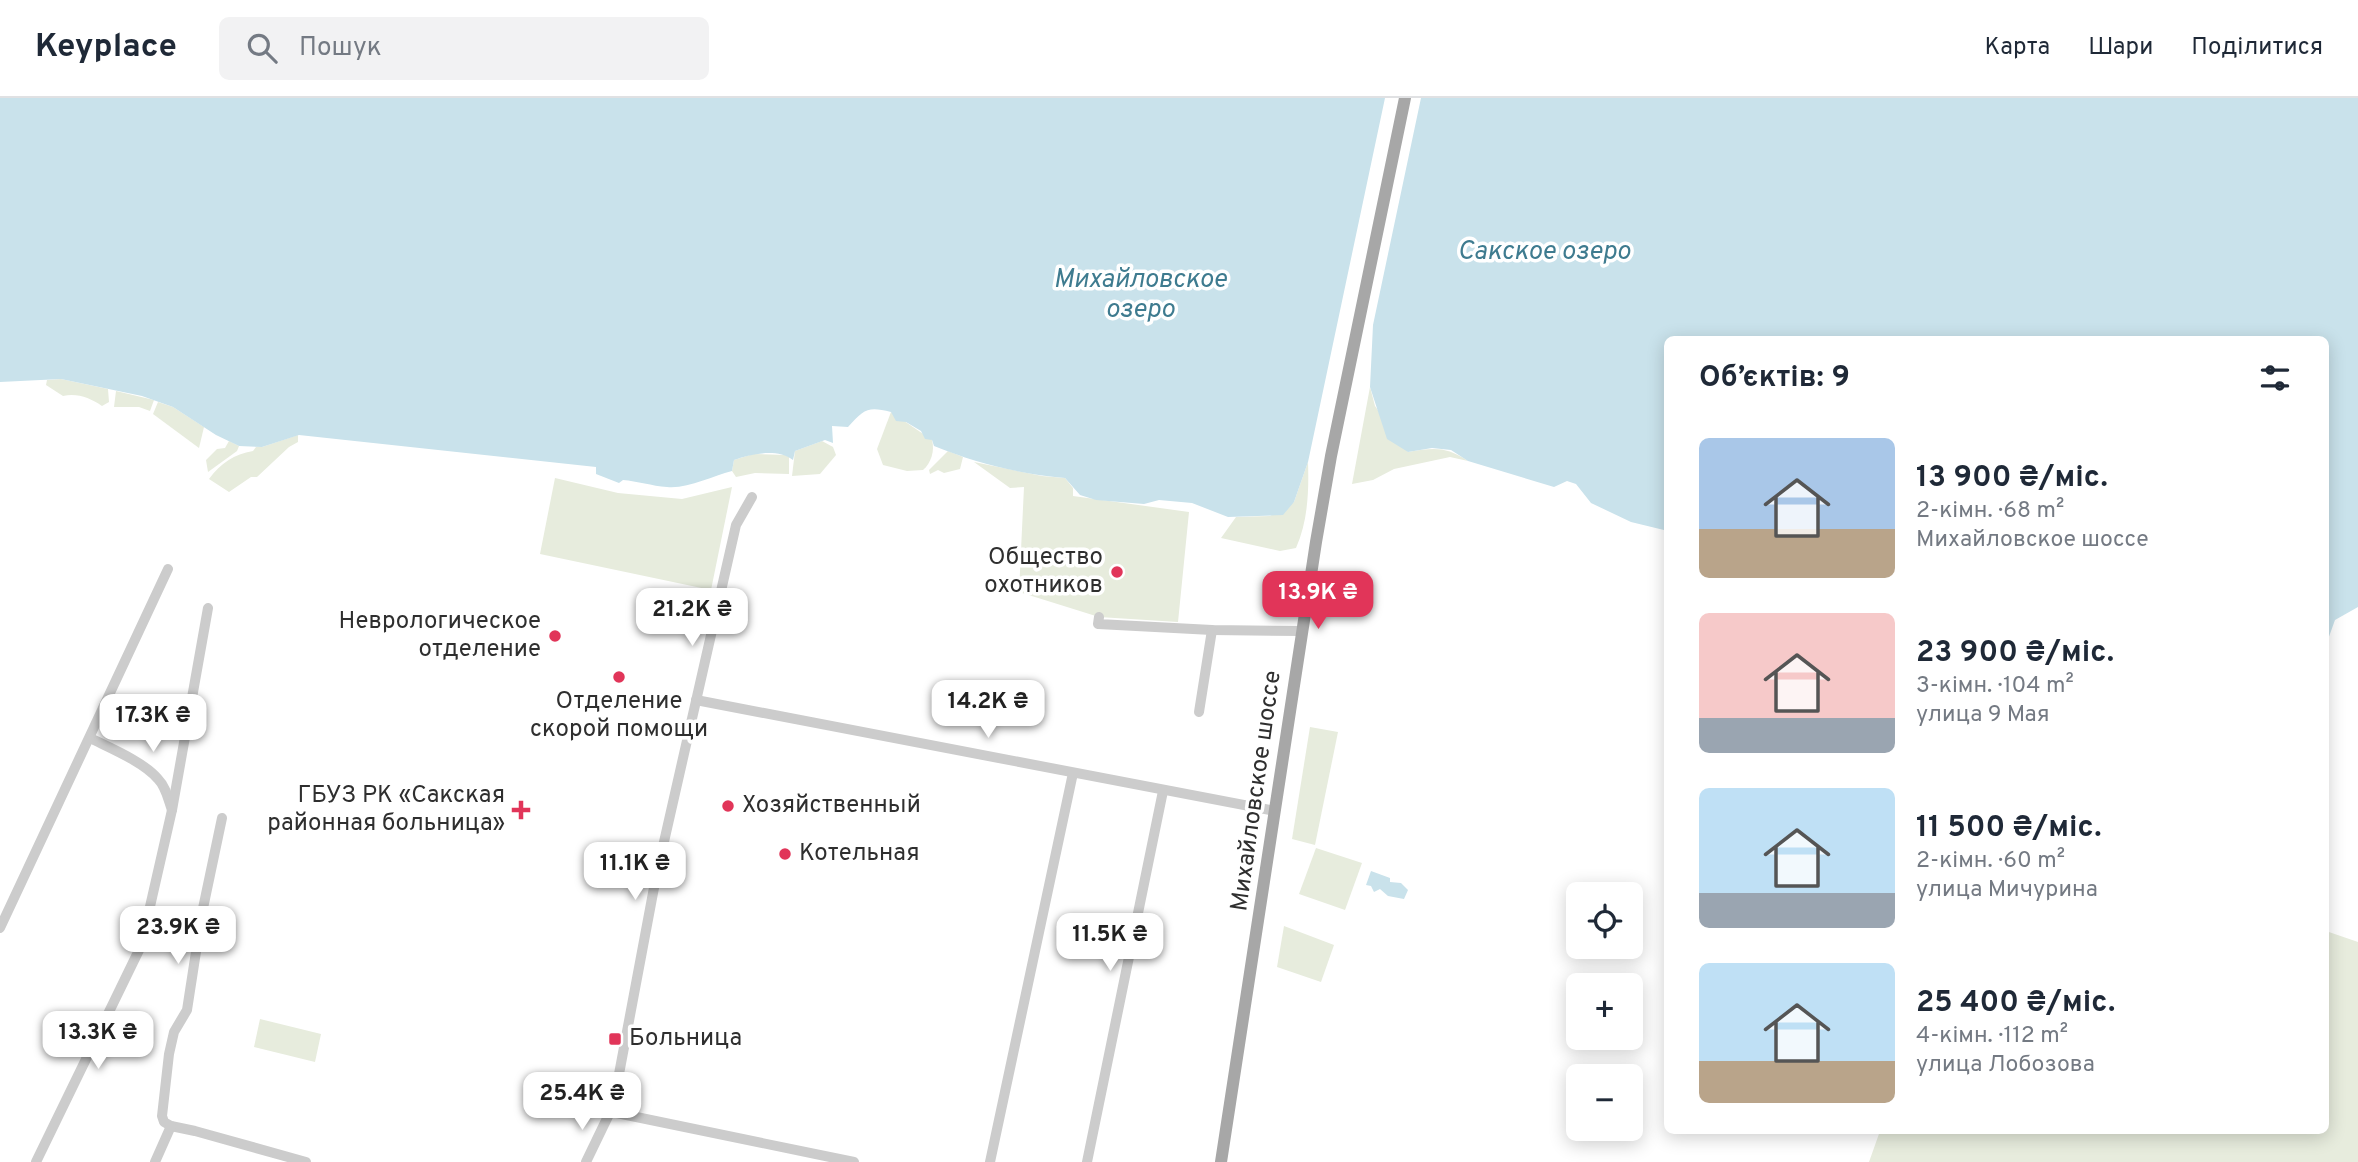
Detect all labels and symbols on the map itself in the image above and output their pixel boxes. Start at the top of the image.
water label: Сакское озеро [1458,236,1631,269]
water label: Михайловское озеро [1053,264,1227,327]
place label: Общество охотников [984,543,1103,601]
marker: Общество охотников [1109,564,1125,580]
pin: 13.9K ₴ [1253,572,1383,631]
pin: 21.2K ₴ [627,588,757,648]
place label: Неврологическое отделение [339,607,541,665]
marker: Неврологическое отделение [547,628,563,644]
marker: Отделение скорой помощи [611,669,627,685]
street label: Михайловское шоссе [1225,669,1289,913]
pin: 14.2K ₴ [923,680,1053,740]
place label: Отделение скорой помощи [530,687,708,745]
pin: 17.3K ₴ [88,694,218,754]
place label: ГБУЗ РК «Сакская районная больница» [267,781,505,839]
place label: Хозяйственный [742,791,921,821]
marker: Хозяйственный [720,798,736,814]
marker: ГБУЗ РК «Сакская районная больница» [511,800,531,820]
place label: Котельная [799,839,919,869]
pin: 11.1K ₴ [570,842,700,902]
marker: Котельная [777,846,793,862]
pin: 23.9K ₴ [113,906,243,966]
pin: 11.5K ₴ [1045,914,1175,973]
pin: 13.3K ₴ [33,1012,163,1071]
place label: Больница [629,1024,742,1054]
marker: Больница [607,1031,623,1047]
pin: 25.4K ₴ [517,1072,647,1132]

